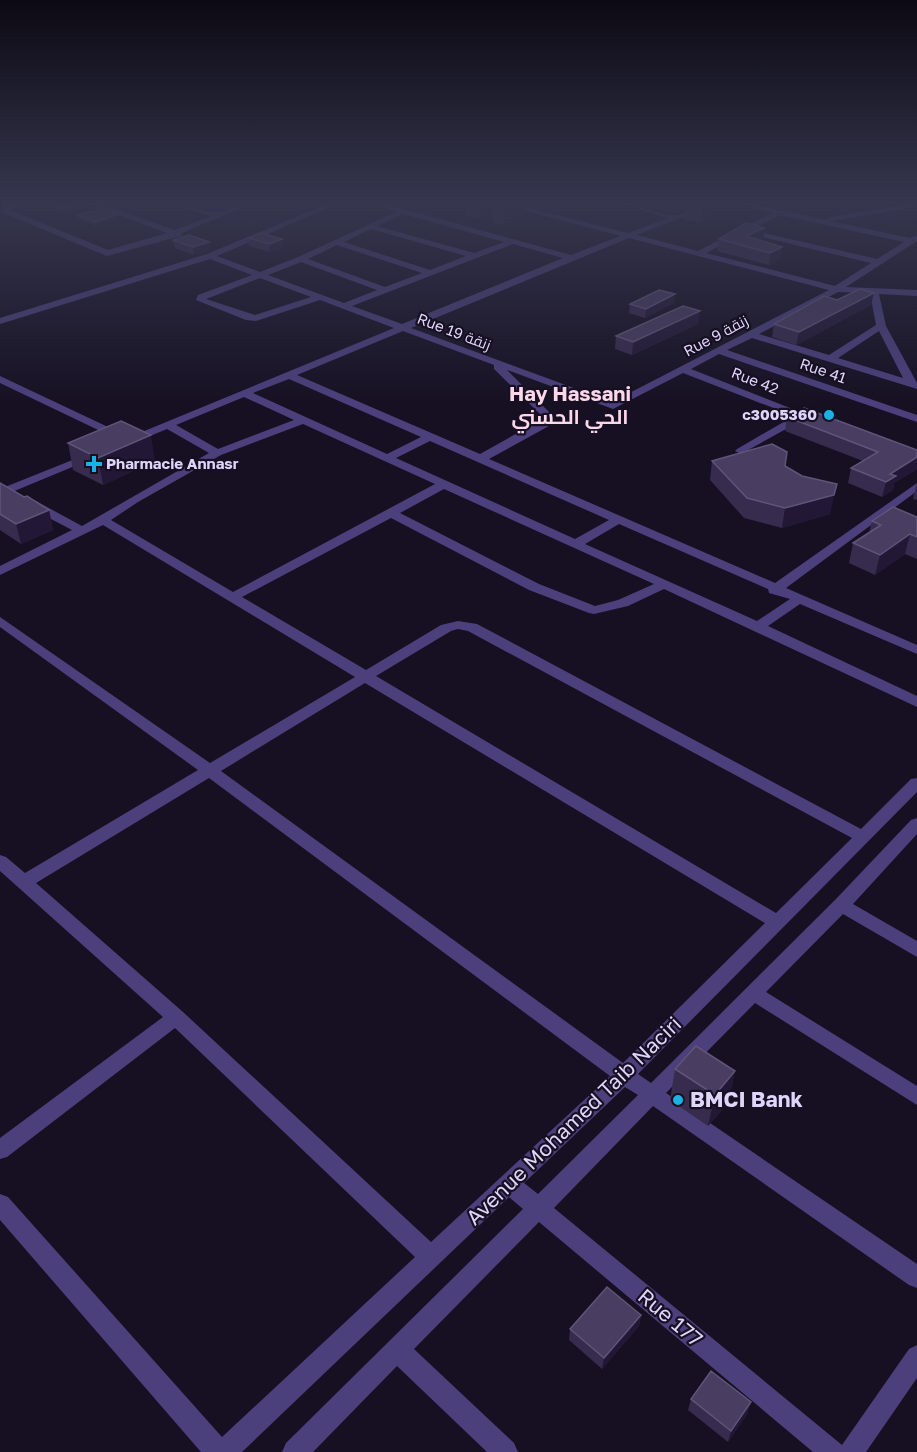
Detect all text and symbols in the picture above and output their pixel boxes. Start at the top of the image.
street label: Rue 19 زنقة [414,309,494,354]
street label: Rue 9 زنقة [680,311,751,360]
street label: Rue 41 [798,354,849,386]
street label: Rue 42 [729,363,782,397]
district label: Hay Hassani الحي الحسني [509,381,631,434]
place label: c3005360 [742,405,817,423]
marker: c3005360 [822,408,836,422]
place label: Pharmacie Annasr [106,454,239,472]
marker: Pharmacie Annasr [87,457,101,471]
street label: Avenue Mohamed Taib Naciri [460,1010,686,1230]
place label: BMCI Bank [690,1086,803,1112]
marker: BMCI Bank [671,1093,685,1107]
street label: Rue 177 [633,1283,708,1352]

